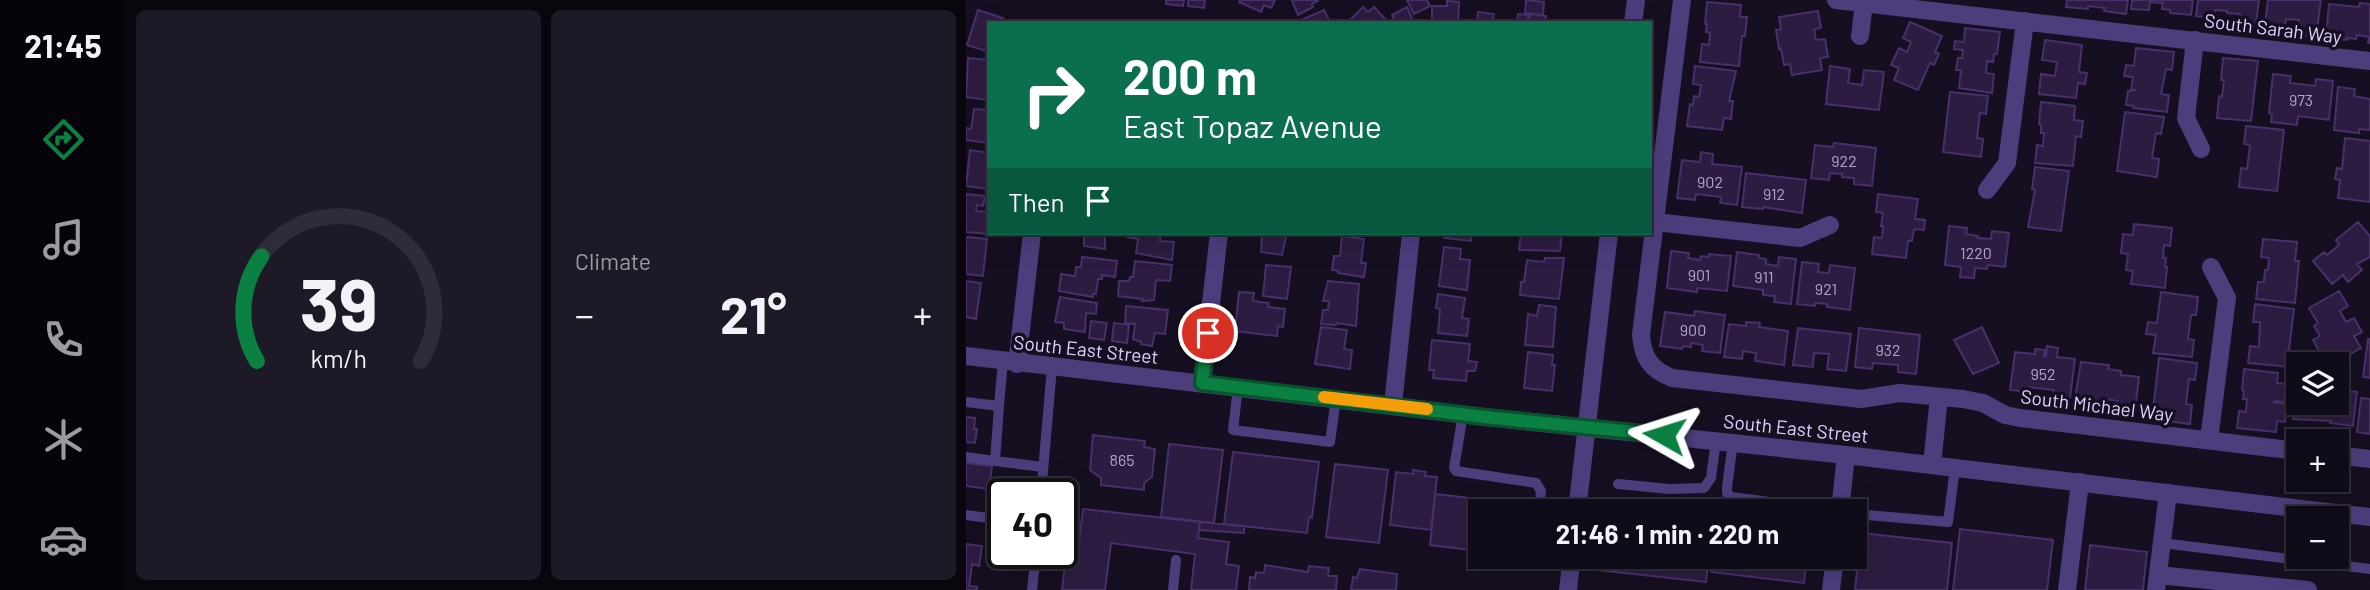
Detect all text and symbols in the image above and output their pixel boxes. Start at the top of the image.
street label: South Sarah Way [2203,8,2343,48]
text: 21:45 [24,26,102,64]
text: 200 m [1123,46,1257,105]
icon: right [1008,49,1099,140]
house number: 973 [2289,90,2313,109]
text: East Topaz Avenue [1123,106,1382,144]
icon: directions [39,115,88,164]
house number: 922 [1831,151,1857,170]
house number: 902 [1697,172,1723,191]
icon: arrive [1079,182,1117,220]
house number: 912 [1763,184,1785,203]
text: Then [1008,186,1065,217]
icon: music [39,215,88,264]
house number: 1220 [1960,243,1992,262]
text: Climate [575,247,651,275]
text: 39 [300,258,377,346]
house number: 901 [1688,265,1710,284]
house number: 911 [1754,267,1774,286]
house number: 921 [1815,279,1837,298]
text: 21° [720,282,787,344]
text: − [575,291,594,337]
text: + [913,291,932,337]
pin [1178,303,1238,363]
icon: arrive [1189,314,1227,352]
icon: phone [39,315,88,364]
house number: 900 [1680,320,1706,339]
street label: South East Street [1012,330,1160,368]
house number: 932 [1875,340,1901,359]
text: km/h [310,343,367,373]
map controls [2286,352,2349,569]
button: layers [2286,352,2349,415]
house number: 952 [2030,364,2056,383]
street label: South Michael Way [2020,384,2175,426]
position arrow [1627,398,1701,472]
street label: South East Street [1722,409,1870,447]
icon: climate [39,415,88,464]
button: + [2286,429,2349,492]
house number: 865 [1110,450,1134,469]
speed limit sign: 40 [987,478,1078,569]
button: − [2286,506,2349,569]
icon: car [39,515,88,564]
text: 21:46 · 1 min · 220 m [1556,518,1779,549]

